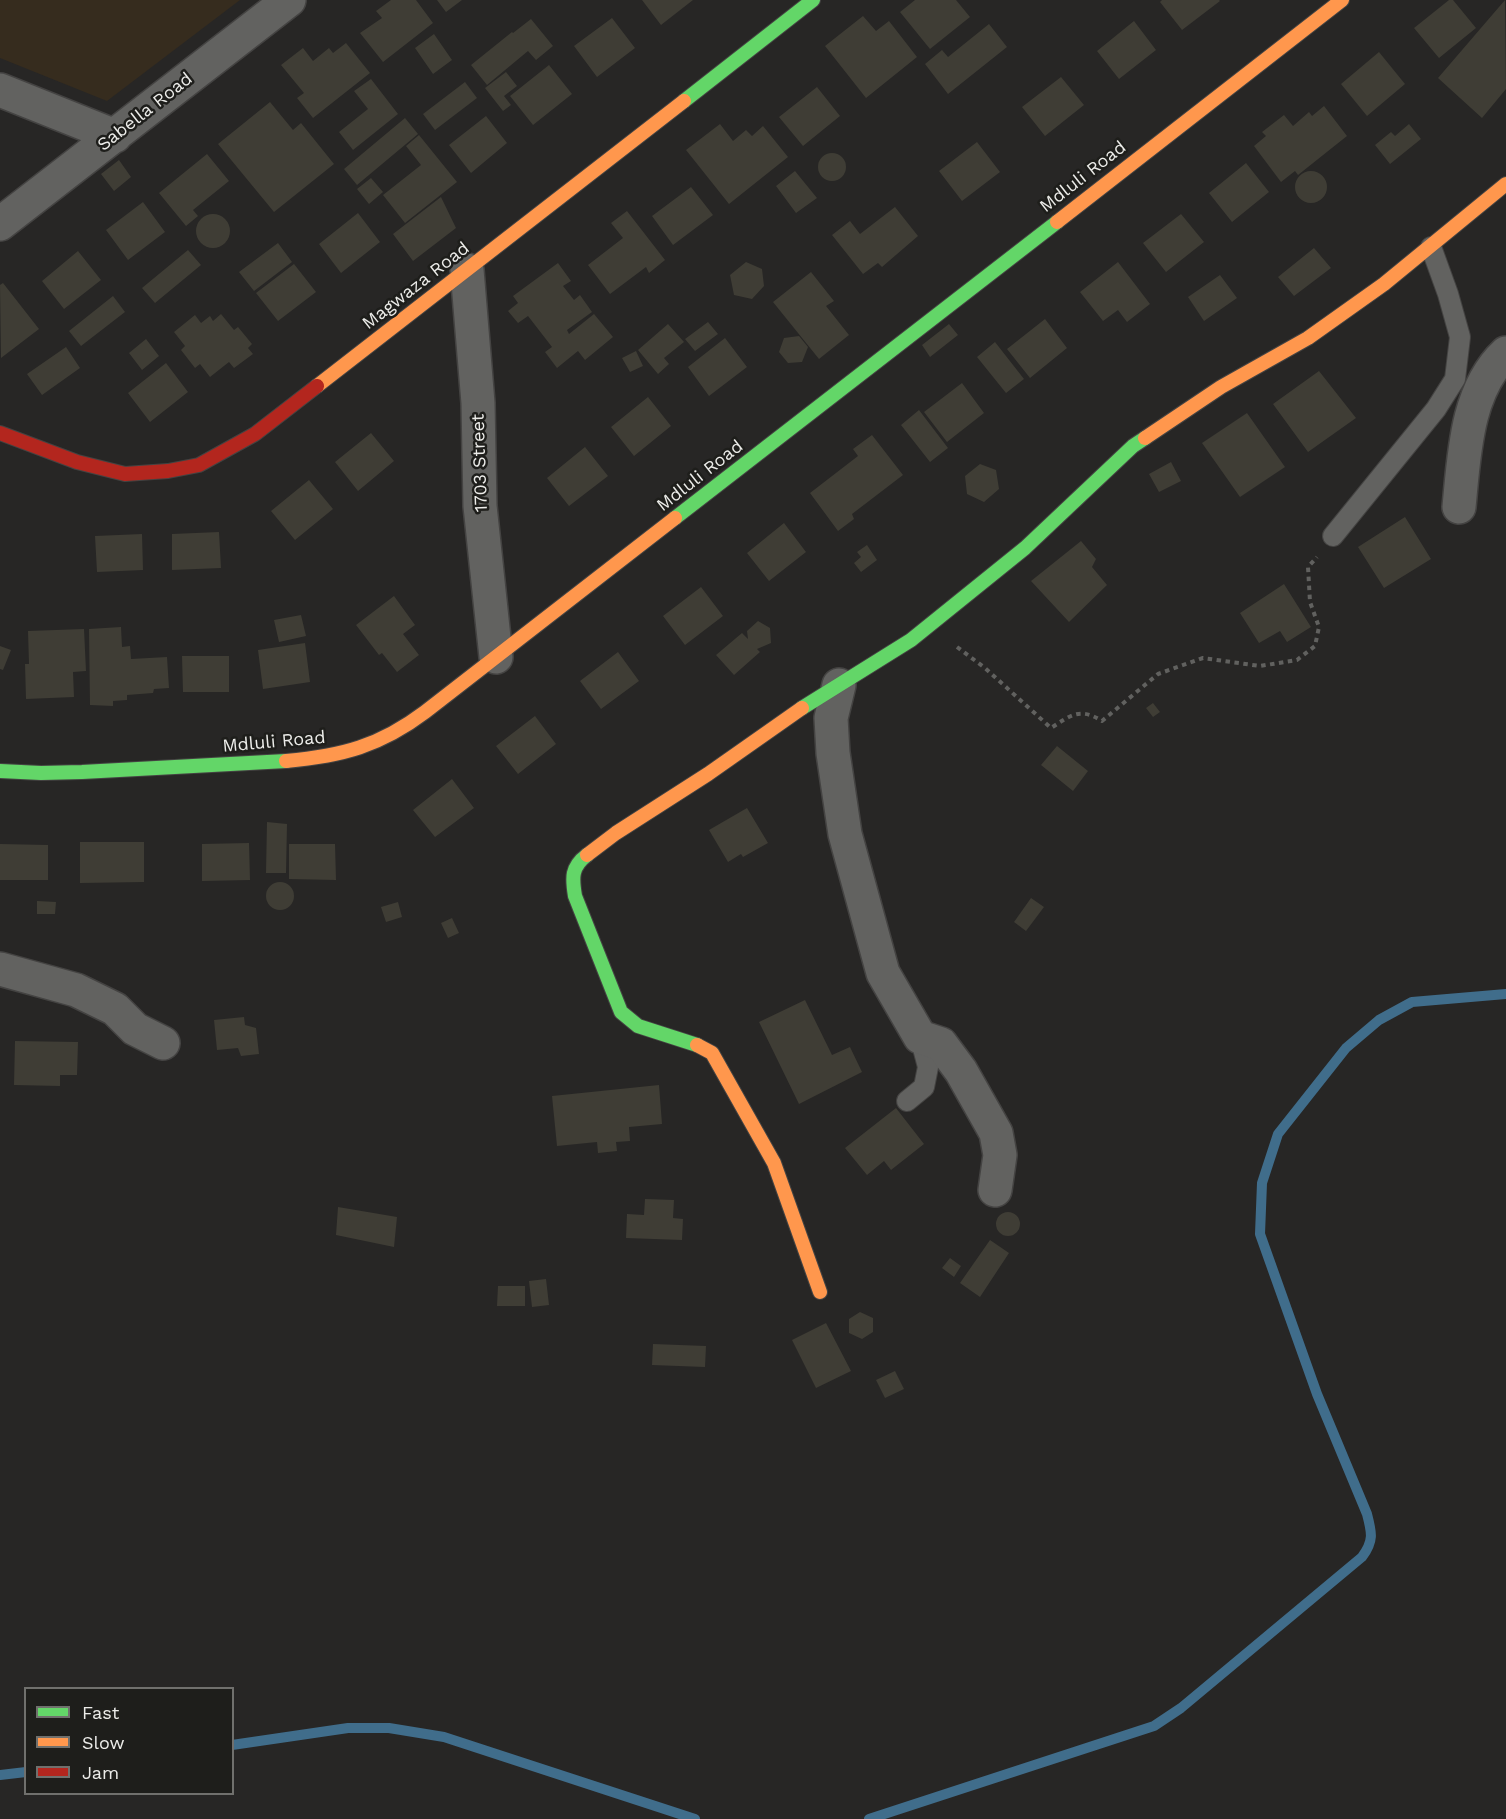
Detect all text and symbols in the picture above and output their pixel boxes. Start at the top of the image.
street label: Sabella Road [93,68,197,156]
street label: Mdluli Road [1036,137,1130,217]
street label: Magwaza Road [358,238,474,334]
street label: 1703 Street [467,413,493,513]
street label: Mdluli Road [653,436,747,516]
street label: Mdluli Road [222,727,326,757]
legend [24,1687,234,1795]
text: Fast [82,1702,119,1723]
text: Slow [82,1732,125,1753]
text: Jam [82,1762,119,1783]

